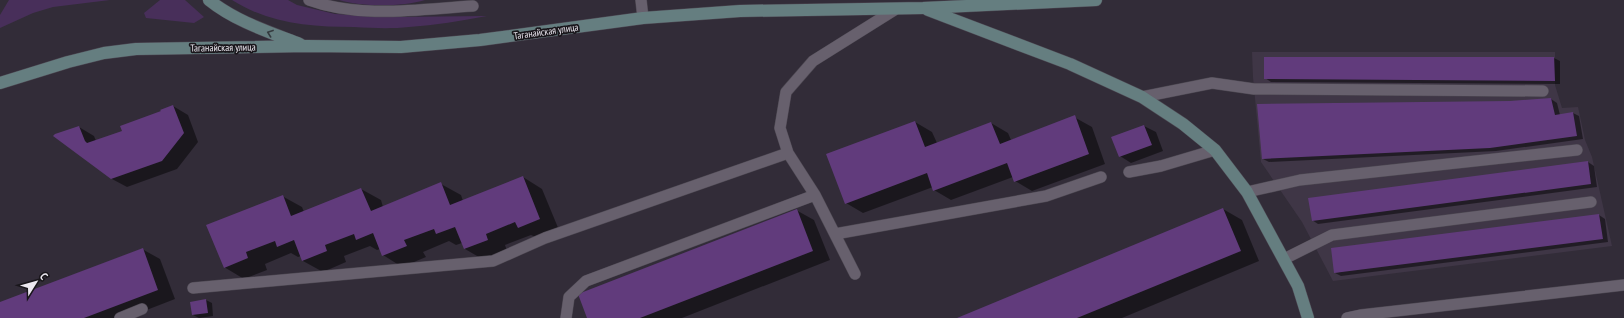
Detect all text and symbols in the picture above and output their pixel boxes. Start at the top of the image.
street label: Таганайская улица [513,21,579,42]
one-way arrow [267,29,274,37]
street label: Таганайская улица [190,40,256,55]
north arrow [16,262,56,302]
text: С [37,270,51,282]

